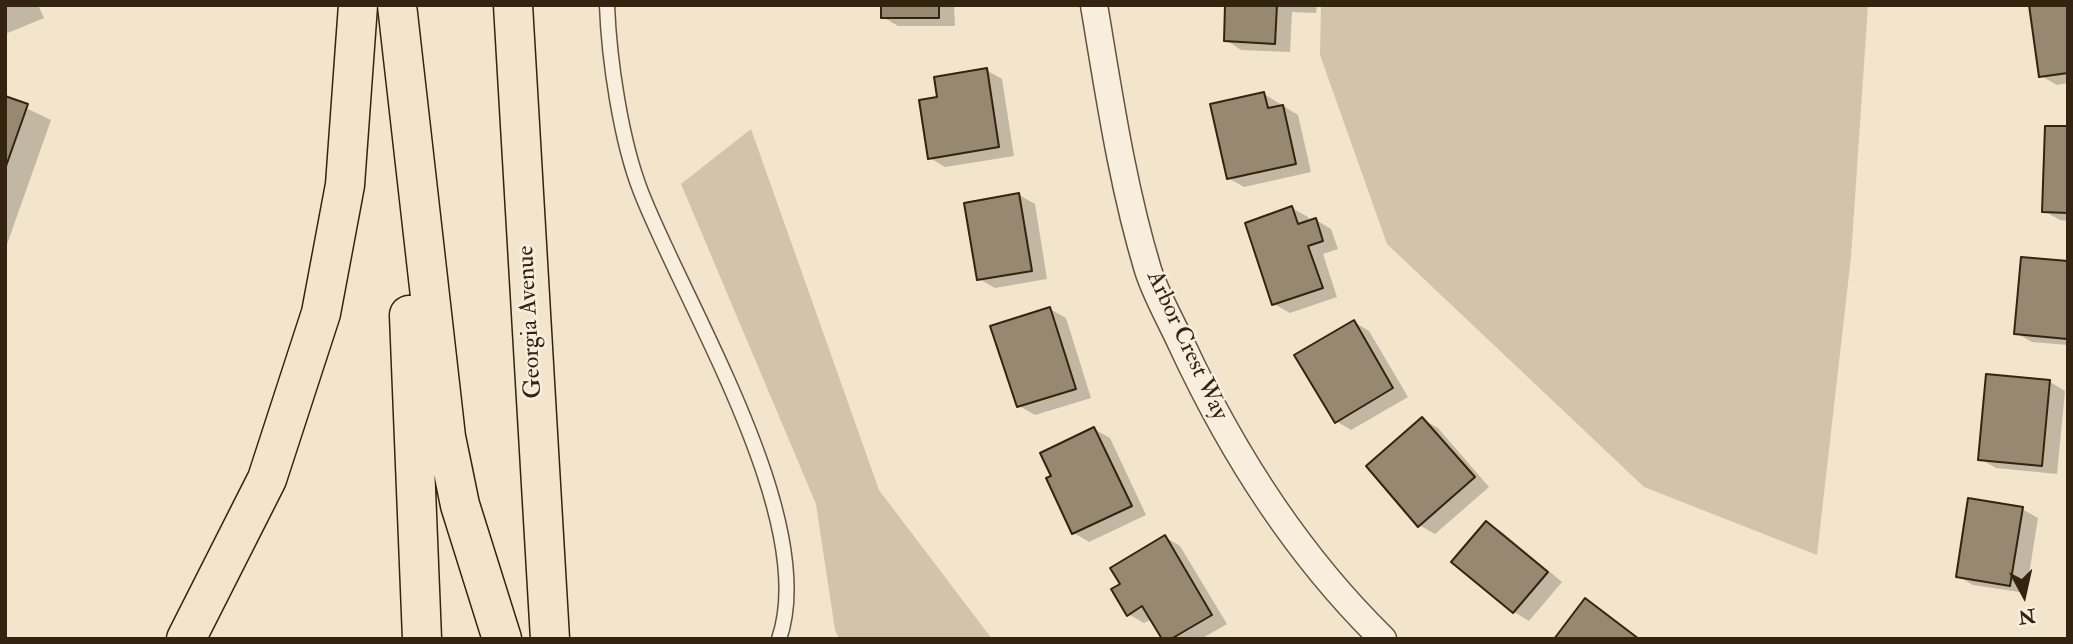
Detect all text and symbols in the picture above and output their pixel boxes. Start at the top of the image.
street label: Georgia Avenue [513,245,549,399]
street label: Arbor Crest Way [1139,267,1233,425]
north arrow [1989,560,2059,630]
text: N [2017,603,2037,629]

